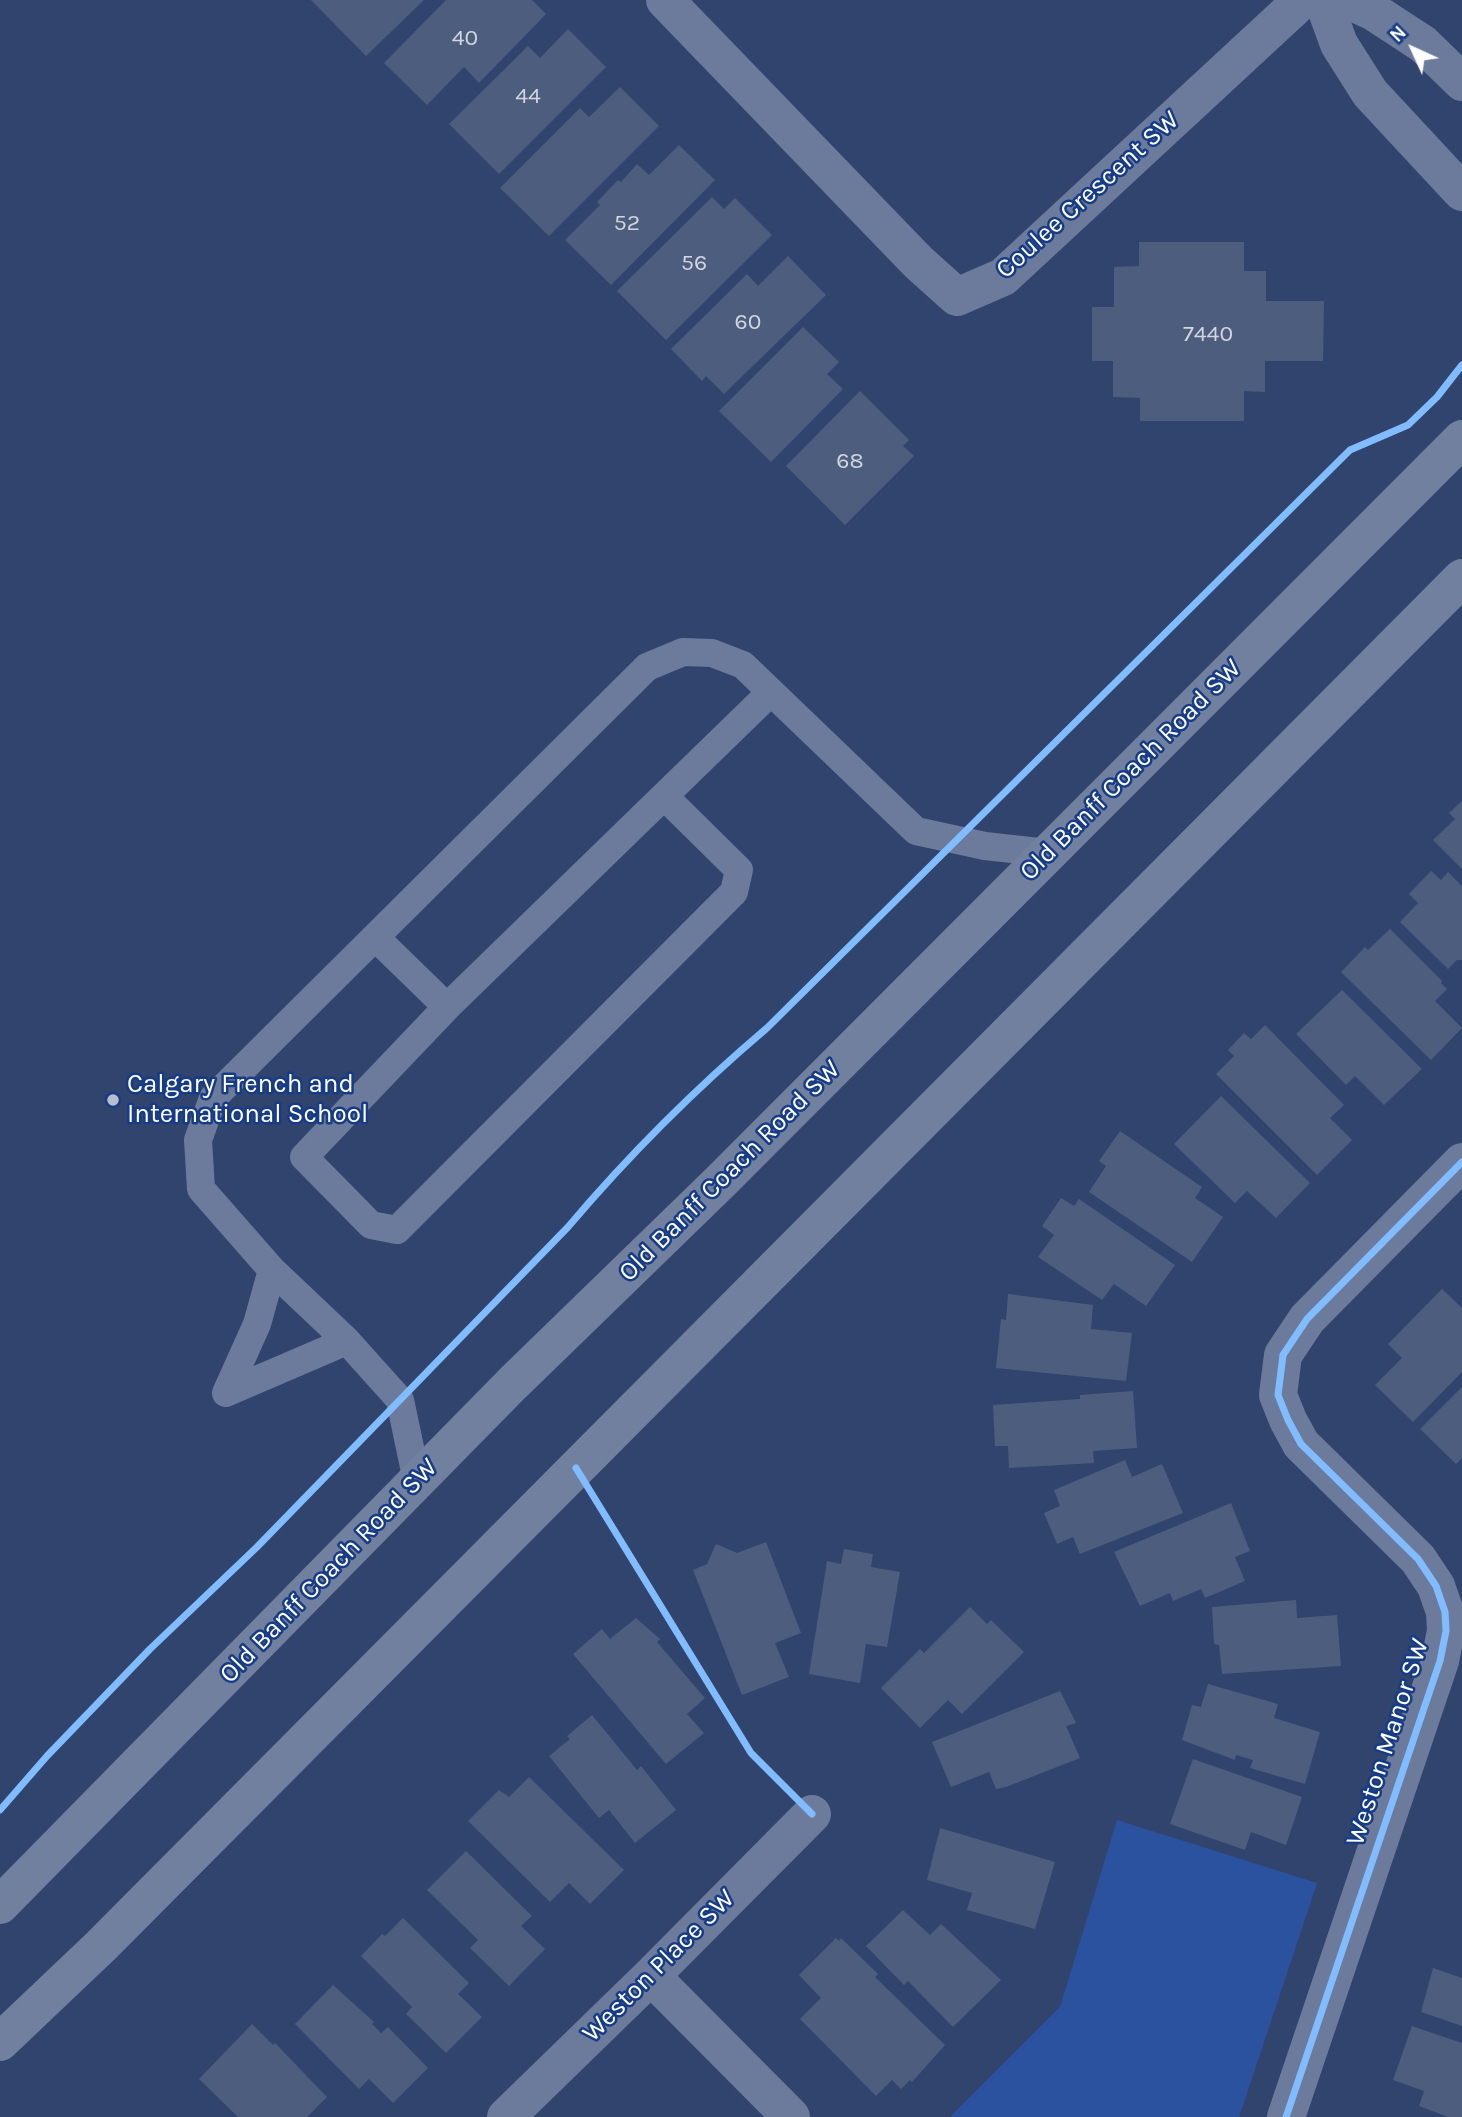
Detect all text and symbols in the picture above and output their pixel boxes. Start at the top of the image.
north arrow [1378,14,1448,84]
text: N [1386,22,1411,47]
house number: 40 [452,24,478,52]
house number: 44 [515,82,541,110]
street label: Coulee Crescent SW [990,105,1186,285]
house number: 52 [614,209,640,237]
house number: 56 [681,249,707,277]
house number: 60 [735,308,761,336]
house number: 7440 [1183,320,1233,348]
house number: 68 [836,447,864,475]
street label: Old Banff Coach Road SW [1014,653,1248,887]
street label: Old Banff Coach Road SW [613,1054,847,1288]
place label: Calgary French and International School [127,1069,368,1130]
marker: Calgary French and International School [105,1092,121,1108]
street label: Old Banff Coach Road SW [213,1452,445,1690]
street label: Weston Manor SW [1340,1634,1436,1850]
street label: Weston Place SW [576,1883,742,2049]

